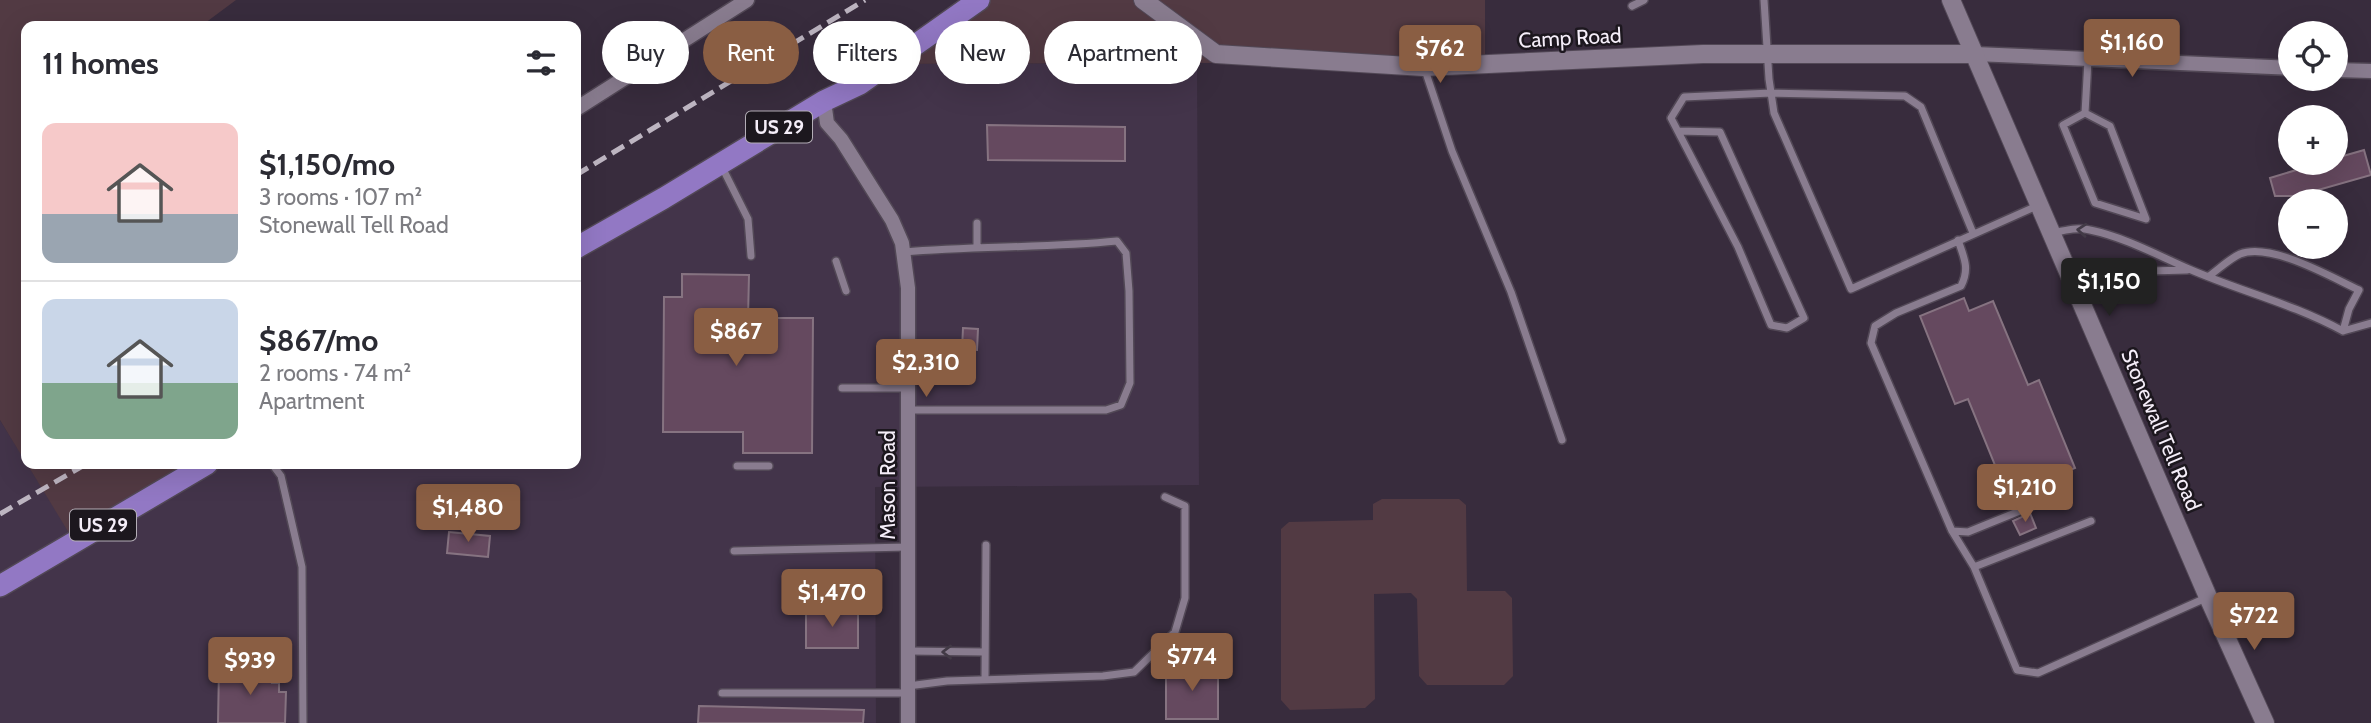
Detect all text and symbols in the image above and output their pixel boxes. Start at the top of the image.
pin: $1,160 [2075,20,2189,79]
chip: Buy [602,21,689,84]
chip: Rent [703,21,799,84]
chip: Filters [813,21,921,84]
chip: New [935,21,1030,84]
chip: Apartment [1044,21,1202,84]
map controls [2278,21,2348,259]
button: locate [2278,21,2348,91]
street label: Camp Road [1518,22,1622,53]
pin: $762 [1399,25,1481,85]
text: $1,160 [2100,28,2164,56]
text: $762 [1415,34,1465,62]
icon: filters [522,44,560,82]
text: 11 homes [42,45,159,82]
button: + [2278,105,2348,175]
road number: US 29 [746,111,812,142]
text: $1,150/mo [259,146,395,183]
icon: home [98,151,182,235]
text: 3 rooms · 107 m² [259,183,422,211]
button: − [2278,189,2348,259]
text: Stonewall Tell Road [259,211,449,239]
one-way arrow [2076,223,2087,238]
pin: $1,150 [2052,258,2166,318]
text: $1,150 [2077,267,2141,295]
pin: $867 [695,308,777,368]
text: $867 [710,317,762,345]
text: $867/mo [259,322,378,359]
icon: home [98,327,182,411]
pin: $2,310 [869,340,983,399]
street label: Stonewall Tell Road [2116,345,2207,514]
text: $2,310 [892,348,960,376]
text: 2 rooms · 74 m² [259,359,411,387]
text: Apartment [259,387,364,415]
street label: Mason Road [875,430,900,540]
pin: $1,210 [1968,464,2082,524]
text: $1,210 [1993,473,2057,501]
pin: $1,480 [411,484,525,544]
text: $1,480 [432,493,504,521]
road number: US 29 [70,510,136,540]
pin: $1,470 [775,570,889,629]
text: $1,470 [797,578,867,606]
pin: $722 [2213,592,2295,652]
text: $722 [2229,601,2279,629]
pin: $774 [1151,634,1233,693]
pin: $939 [209,638,291,697]
text: $774 [1167,642,1217,670]
one-way arrow [941,644,951,660]
text: $939 [224,646,276,674]

